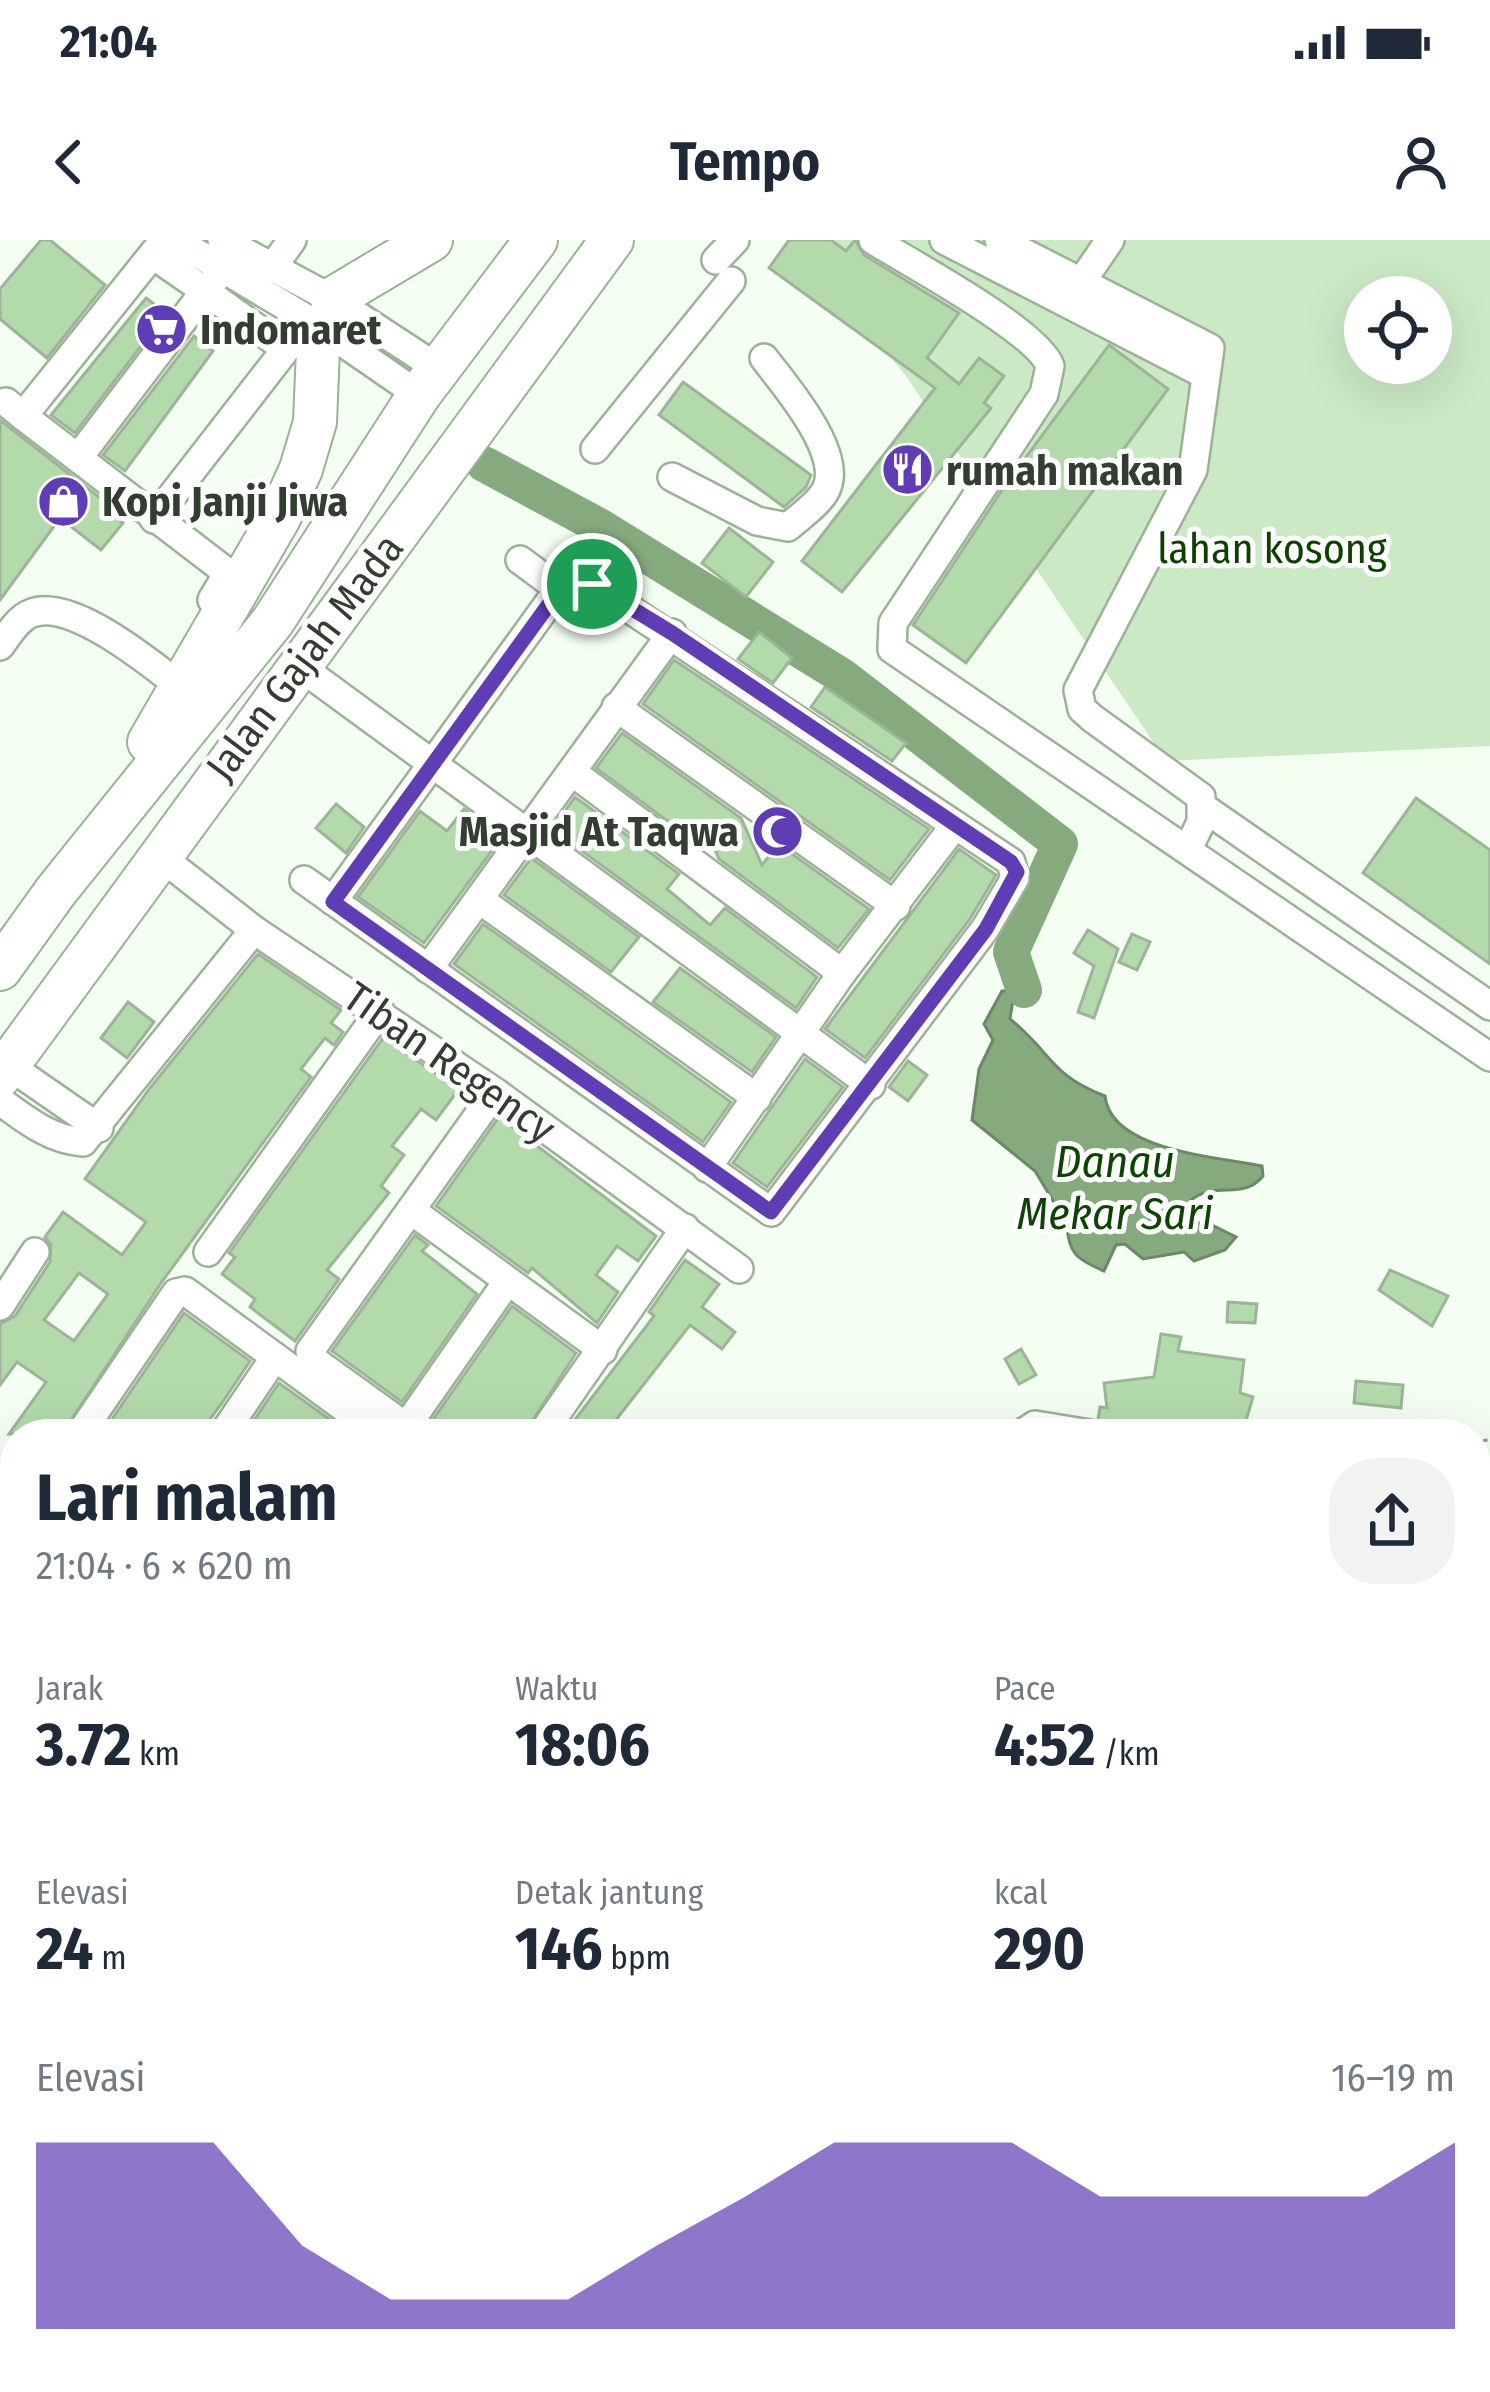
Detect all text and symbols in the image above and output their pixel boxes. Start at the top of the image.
text: 21:04 [60,15,157,69]
icon: back [36,129,102,195]
icon: person [1388,129,1454,195]
text: Tempo [670,130,820,194]
map controls [1344,276,1452,384]
button: locate [1344,276,1452,384]
supermarket icon: Indomaret [133,301,189,357]
place label: Indomaret [200,305,383,355]
restaurant icon: rumah makan [879,442,935,498]
place label: rumah makan [946,446,1183,496]
shop icon: Kopi Janji Jiwa [35,473,91,529]
place label: Kopi Janji Jiwa [102,477,348,527]
street label: Jalan Gajah Mada [196,524,414,791]
park label: lahan kosong [1157,524,1387,574]
pin [541,533,643,635]
icon: arrive [559,551,625,617]
mosque icon: Masjid At Taqwa [750,803,806,859]
place label: Masjid At Taqwa [459,807,739,857]
street label: Tiban Regency [334,972,565,1154]
water label: Danau Mekar Sari [1017,1135,1214,1241]
text: Lari malam [36,1458,338,1537]
button: share [1329,1458,1455,1584]
text: 21:04 · 6 × 620 m [36,1543,293,1589]
text: Jarak [36,1669,103,1709]
text: Waktu [515,1669,598,1709]
text: Pace [994,1669,1056,1709]
text: 3.72 [36,1709,131,1781]
text: 18:06 [515,1709,650,1781]
text: 4:52 [994,1709,1096,1781]
text: km [131,1734,180,1774]
text: /km [1096,1734,1160,1774]
text: Elevasi [36,1873,129,1913]
text: Detak jantung [515,1873,703,1913]
text: kcal [994,1873,1047,1913]
text: 24 [36,1913,93,1985]
text: 146 [515,1913,603,1985]
text: 290 [994,1913,1085,1985]
text: m [93,1938,127,1978]
text: bpm [603,1938,671,1978]
text: Elevasi [36,2055,145,2101]
text: 16–19 m [1331,2055,1455,2101]

